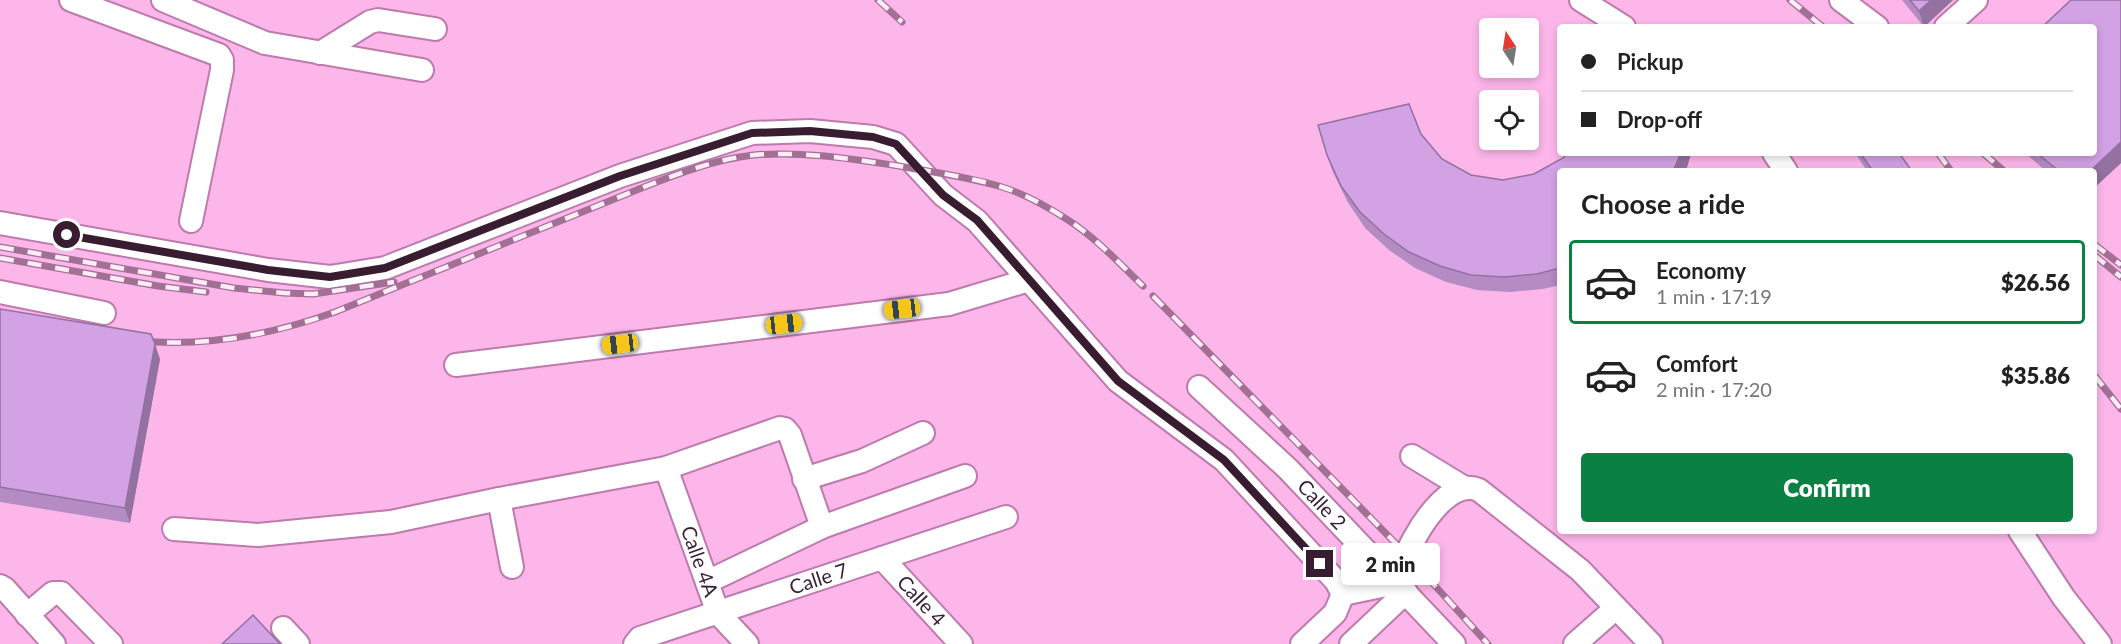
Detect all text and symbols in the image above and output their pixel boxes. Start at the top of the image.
north arrow [1479,18,1539,78]
map controls [1479,18,1539,150]
text: Pickup [1617,48,1683,75]
button: locate [1479,90,1539,150]
text: Drop-off [1617,106,1702,133]
text: Choose a ride [1581,187,1745,220]
route start [53,221,80,248]
icon: car [1584,255,1638,309]
text: Economy [1656,257,1746,284]
text: $26.56 [2001,269,2070,296]
text: 1 min · 17:19 [1656,284,1772,308]
car [883,298,921,320]
car [765,313,803,335]
car [601,333,639,355]
icon: car [1584,348,1638,402]
text: Comfort [1656,350,1738,377]
text: $35.86 [2001,362,2070,389]
text: 2 min · 17:20 [1656,377,1772,401]
button: Confirm [1581,453,2073,522]
street label: Calle 2 [1293,474,1352,534]
street label: Calle 4A [677,522,724,600]
callout: 2 min [1341,543,1440,585]
route end [1306,550,1333,577]
text: 2 min [1366,552,1415,576]
street label: Calle 7 [786,557,851,599]
street label: Calle 4 [893,570,951,631]

